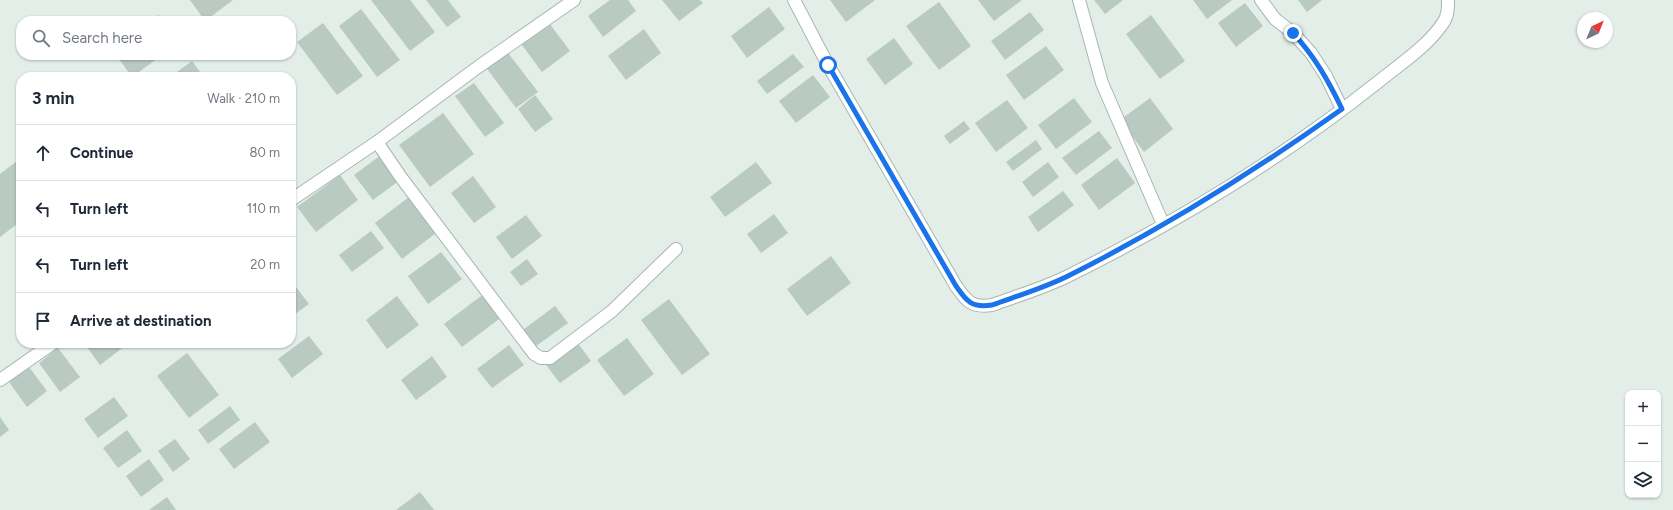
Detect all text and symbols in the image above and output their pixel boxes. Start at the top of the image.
north arrow [1577,12,1613,48]
search box [16,16,296,60]
route end [1284,24,1302,42]
icon: search [30,27,52,49]
text: Search here [62,29,142,47]
route start [819,56,837,74]
text: 3 min [32,88,74,108]
text: Walk · 210 m [207,91,280,106]
icon: ahead [32,142,54,164]
text: Continue [70,144,133,162]
text: 80 m [249,145,280,160]
icon: left [32,198,54,220]
text: Turn left [70,200,128,218]
text: 110 m [247,201,280,216]
icon: left [32,254,54,276]
text: Turn left [70,256,128,274]
text: 20 m [250,257,280,272]
icon: arrive [32,310,54,332]
text: Arrive at destination [70,312,211,330]
map controls [1625,390,1661,498]
button: + [1625,390,1661,426]
button: − [1625,426,1661,462]
button: layers [1625,462,1661,498]

